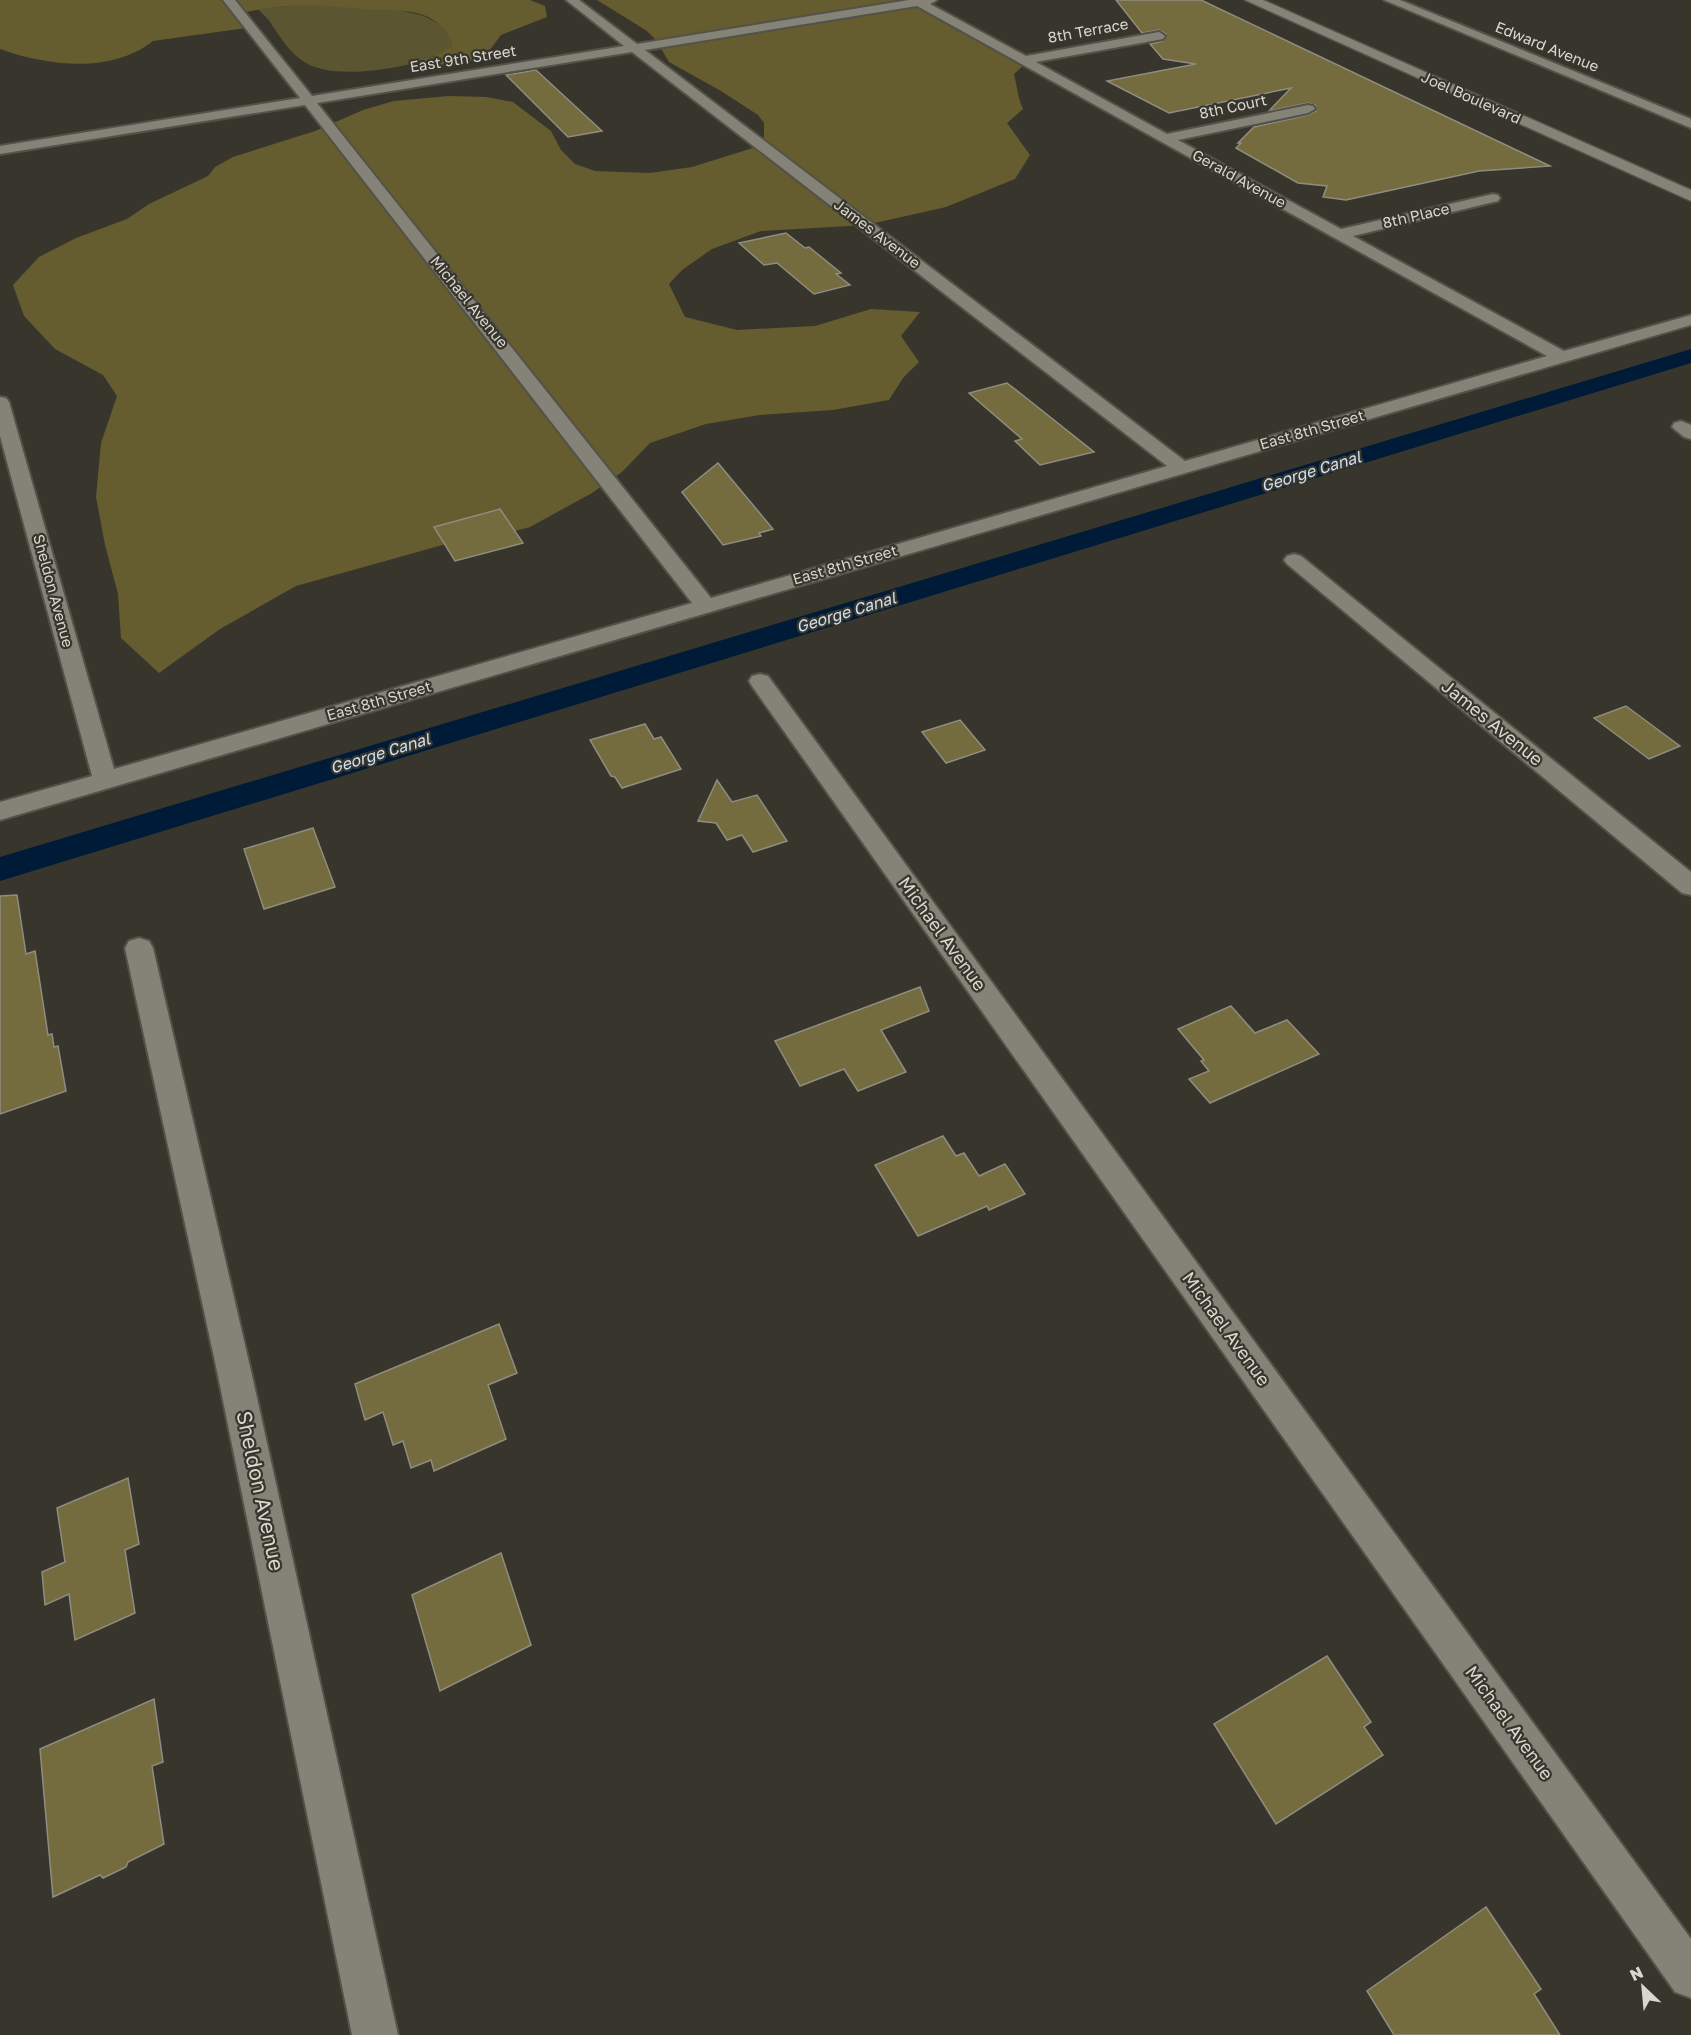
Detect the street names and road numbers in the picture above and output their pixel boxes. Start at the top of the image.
street label: 8th Terrace [1046,14,1130,46]
street label: Edward Avenue [1493,17,1602,75]
street label: East 9th Street [408,41,517,75]
street label: Joel Boulevard [1419,67,1524,127]
street label: 8th Court [1197,90,1268,122]
street label: Gerald Avenue [1190,145,1290,211]
street label: James Avenue [831,195,925,272]
street label: 8th Place [1381,199,1451,231]
street label: Michael Avenue [427,252,513,351]
street label: East 8th Street [1257,406,1366,453]
street label: Sheldon Avenue [30,532,78,650]
street label: East 8th Street [790,541,899,588]
street label: James Avenue [1437,675,1548,770]
street label: East 8th Street [324,677,433,724]
street label: Michael Avenue [894,872,992,995]
street label: Michael Avenue [1178,1267,1276,1390]
street label: Sheldon Avenue [231,1408,291,1573]
street label: Michael Avenue [1461,1661,1559,1784]

